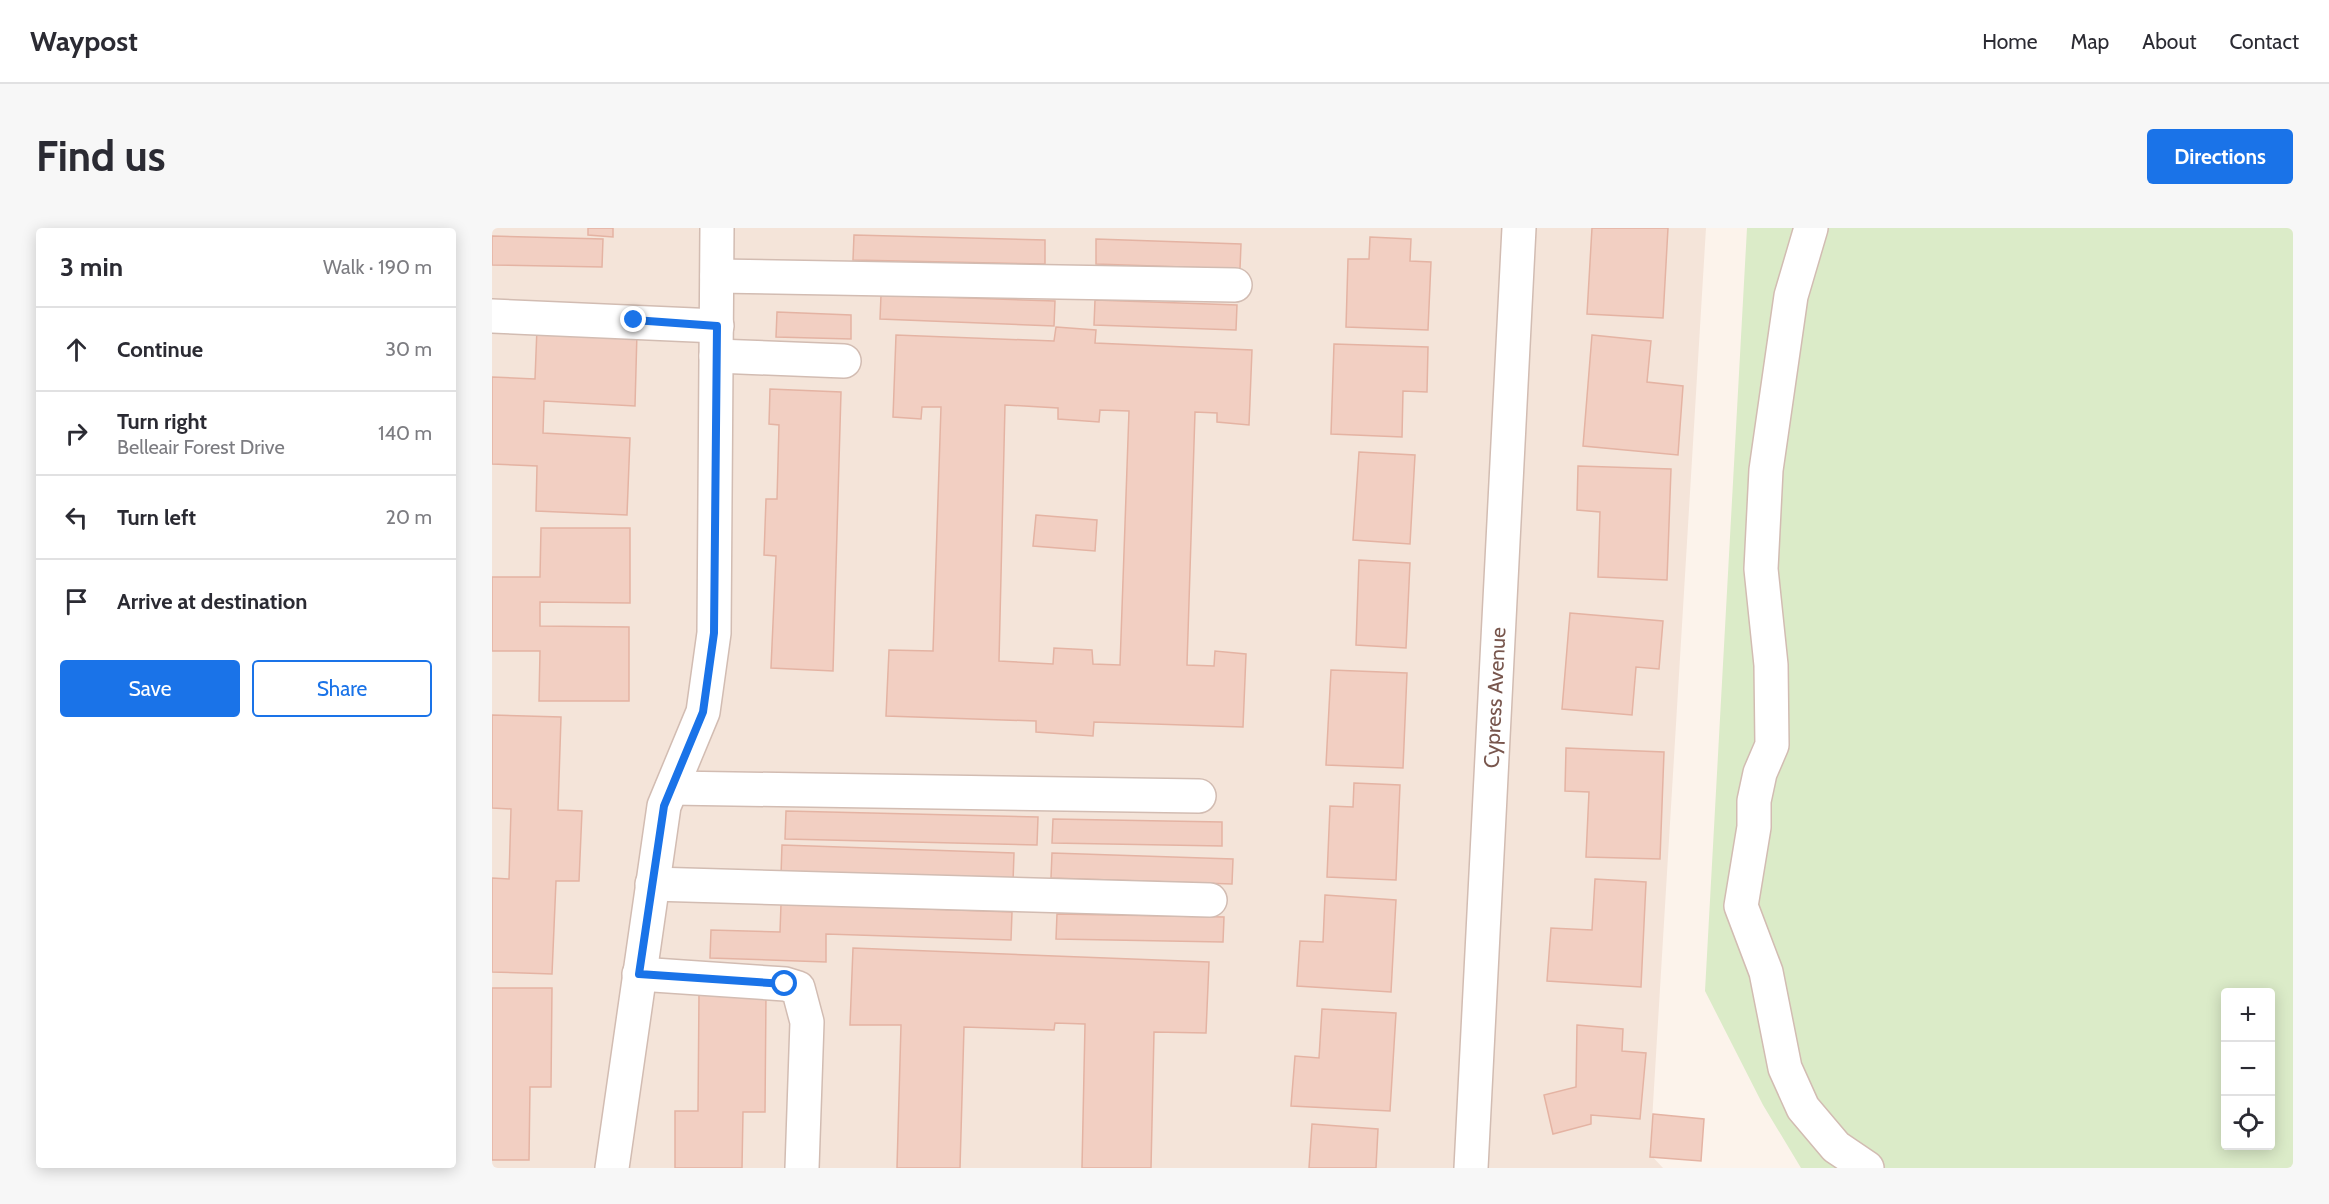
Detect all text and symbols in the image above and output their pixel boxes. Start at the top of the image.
text: Waypost [30,24,138,58]
text: Home [1982,29,2038,54]
text: Map [2071,29,2109,54]
text: About [2142,29,2196,54]
text: Contact [2229,29,2299,54]
button: Directions [2147,129,2293,184]
text: Find us [36,130,165,182]
text: 3 min [60,251,123,283]
text: Walk · 190 m [323,255,432,279]
route end [620,306,646,332]
icon: ahead [60,333,93,366]
text: Continue [117,336,203,363]
text: 30 m [385,337,432,361]
text: Turn right [117,408,207,435]
icon: right [60,417,93,450]
text: 140 m [378,421,432,445]
text: Belleair Forest Drive [117,435,285,459]
icon: left [60,501,93,534]
text: Turn left [117,504,196,531]
text: 20 m [386,505,432,529]
icon: arrive [60,585,93,618]
text: Arrive at destination [117,588,307,615]
street label: Cypress Avenue [1478,626,1511,769]
button: Save [60,660,240,717]
button: Share [252,660,432,717]
route start [771,970,797,996]
map controls [2221,988,2275,1150]
button: + [2221,988,2275,1042]
button: − [2221,1042,2275,1096]
button: locate [2221,1096,2275,1150]

